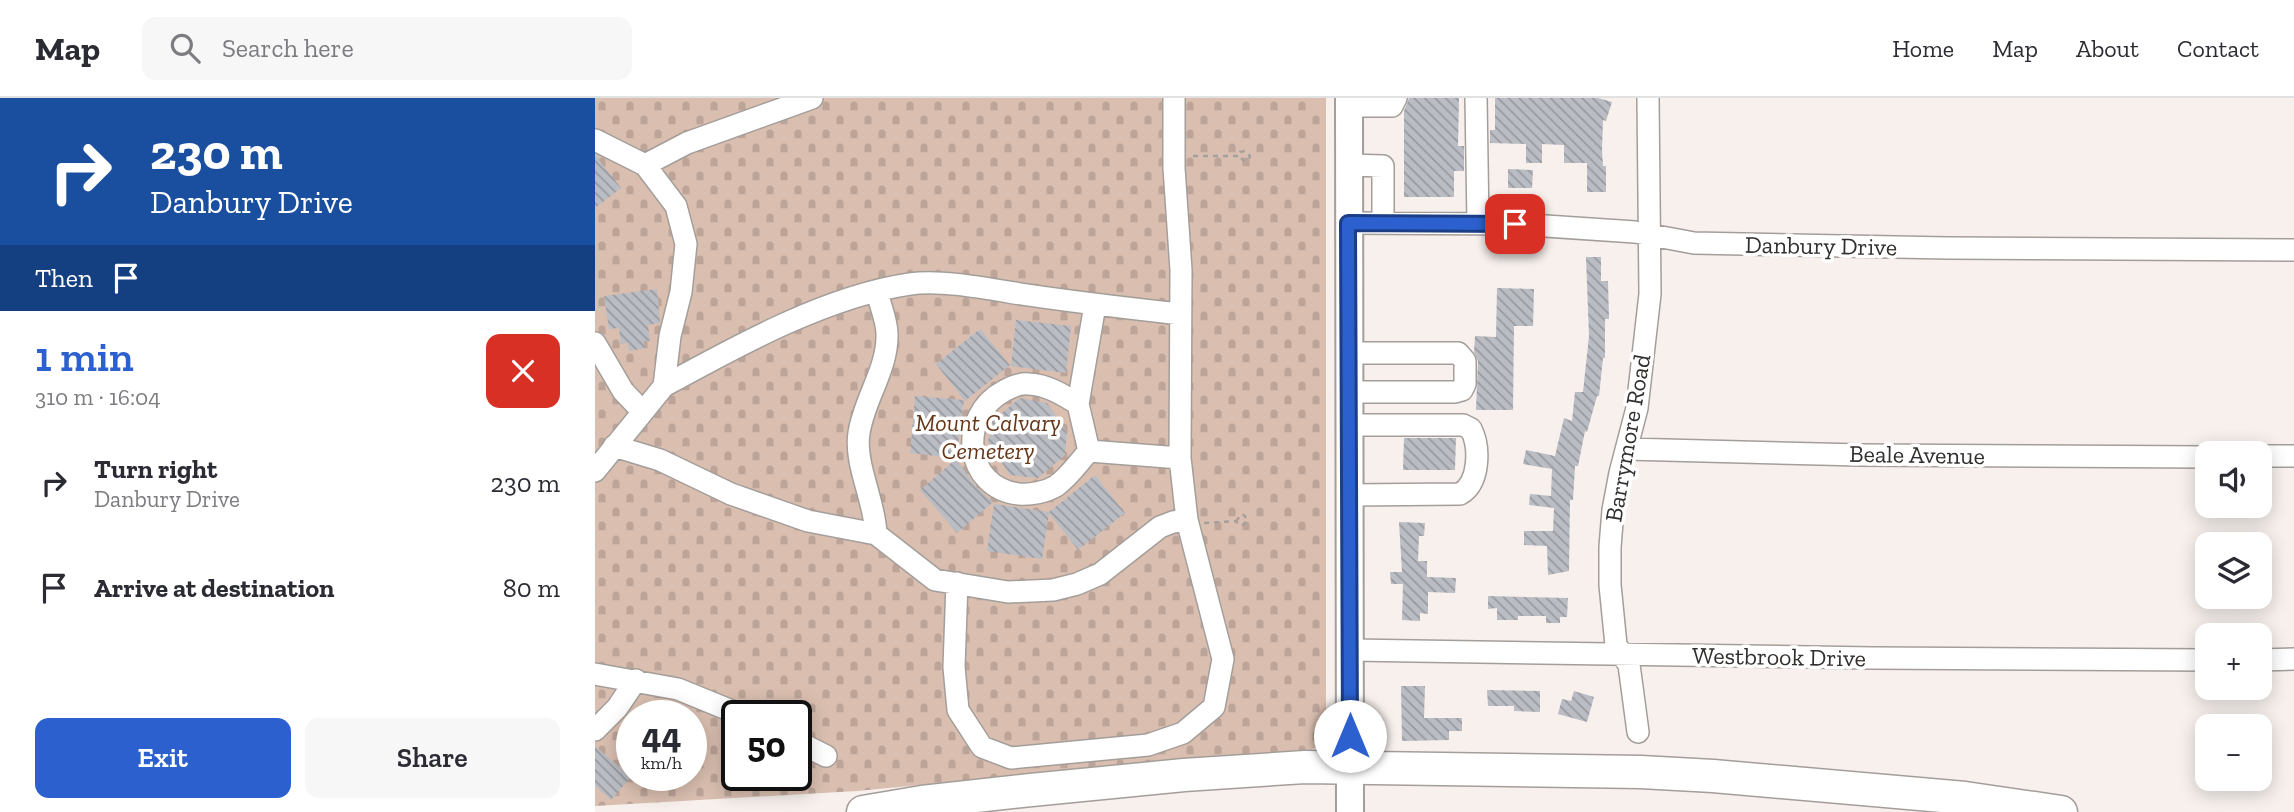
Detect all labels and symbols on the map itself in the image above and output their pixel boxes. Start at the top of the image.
pin [1485,194,1545,254]
street label: Danbury Drive [1745,230,1897,261]
street label: Barrymore Road [1598,352,1657,524]
park label: Mount Calvary Cemetery [915,408,1061,465]
street label: Beale Avenue [1849,439,1985,470]
street label: Westbrook Drive [1692,640,1866,673]
position arrow [1313,699,1387,773]
speed limit sign: 50 [721,700,812,791]

